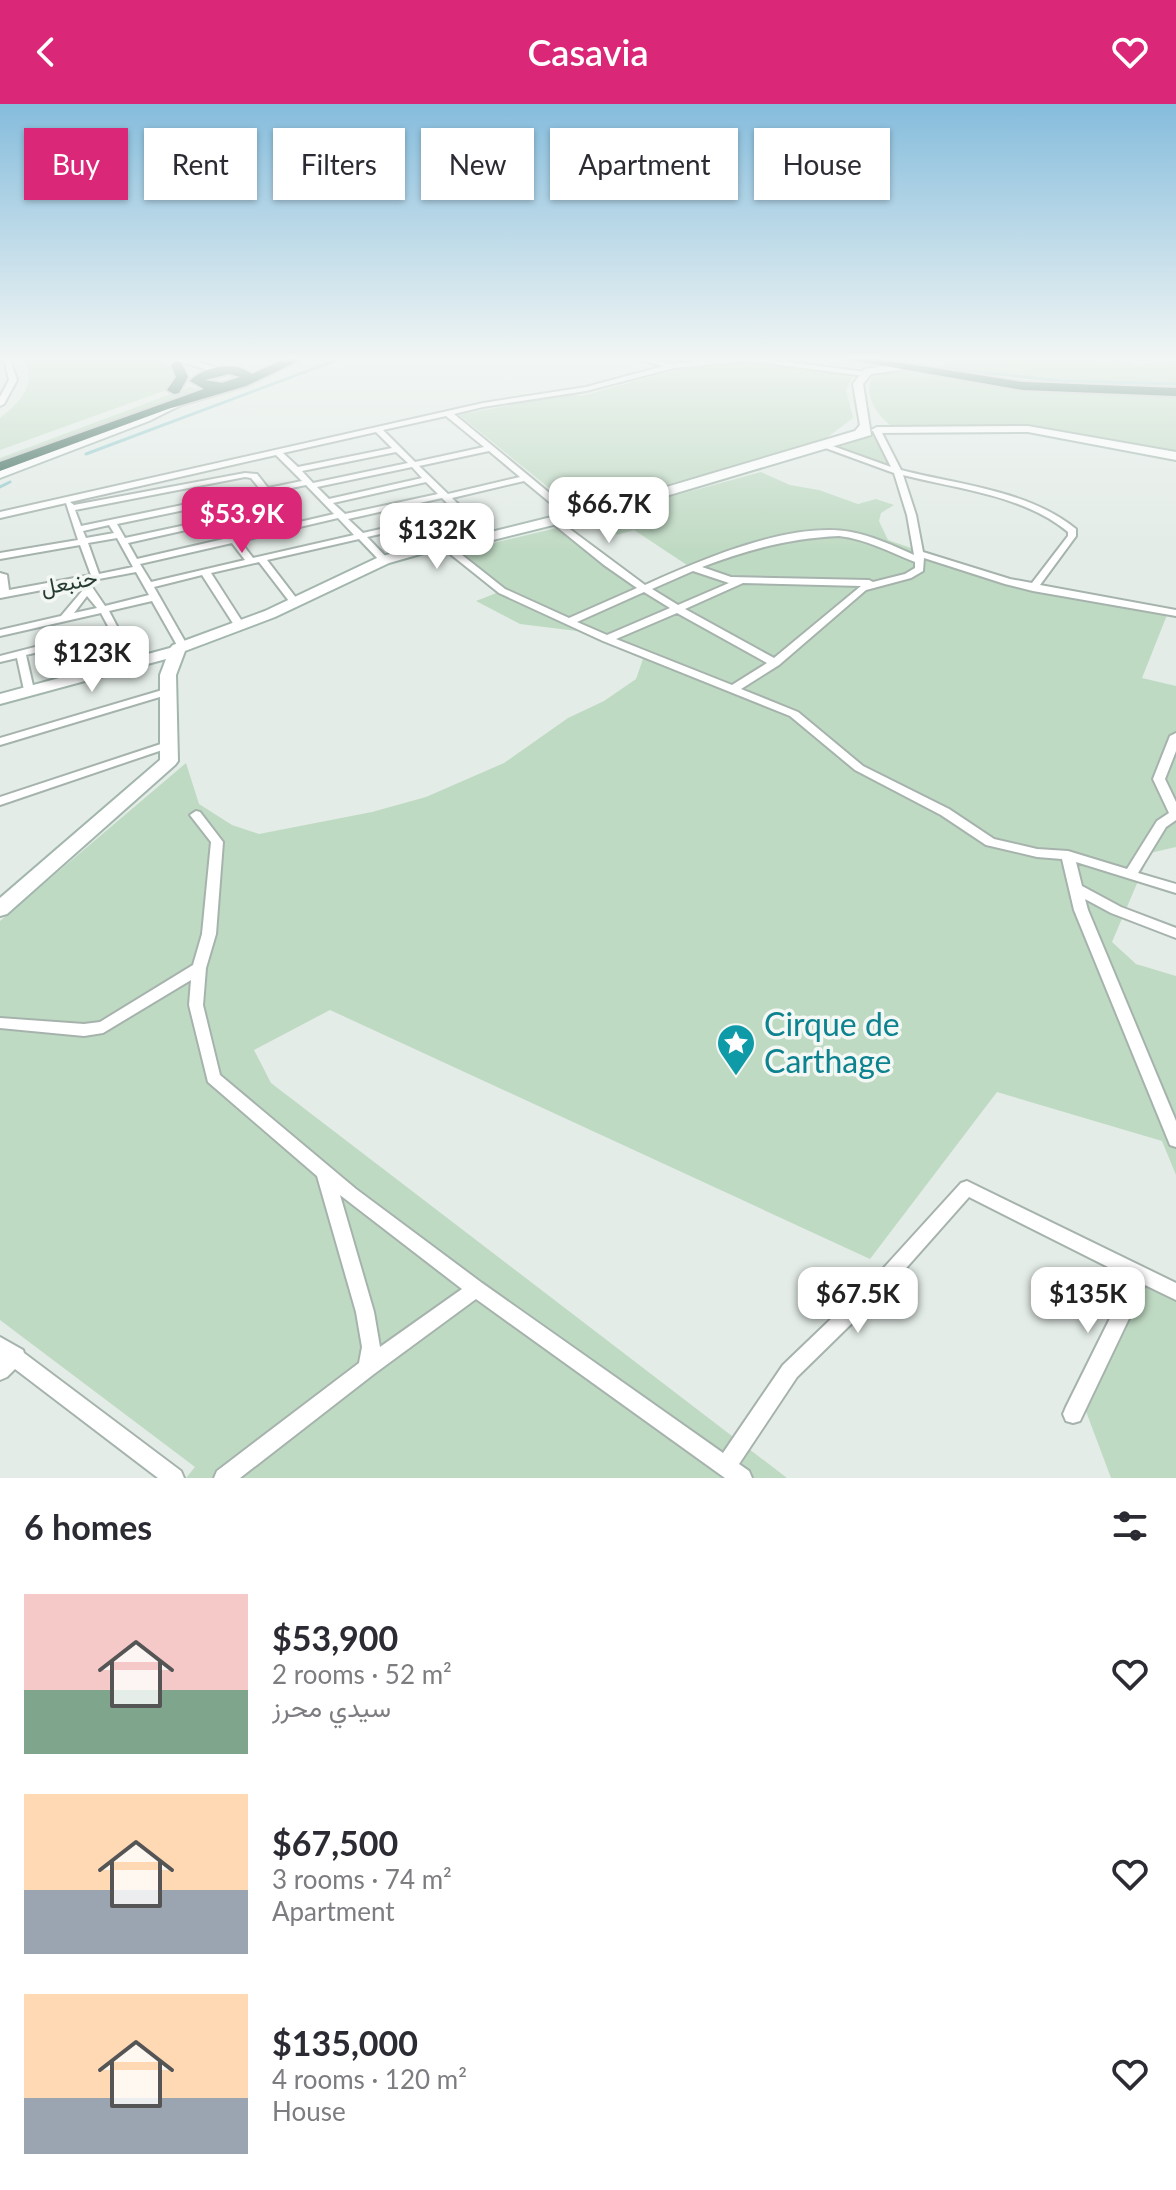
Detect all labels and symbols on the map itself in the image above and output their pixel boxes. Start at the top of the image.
pin: $66.7K [544,477,674,545]
pin: $53.9K [177,487,307,555]
pin: $132K [381,503,493,571]
street label: حنبعل [38,563,100,600]
pin: $123K [36,626,148,694]
place label: Cirque de Carthage [764,1004,900,1080]
place icon: Cirque de Carthage [715,1022,757,1077]
pin: $67.5K [793,1267,923,1335]
pin: $135K [1032,1267,1144,1335]

